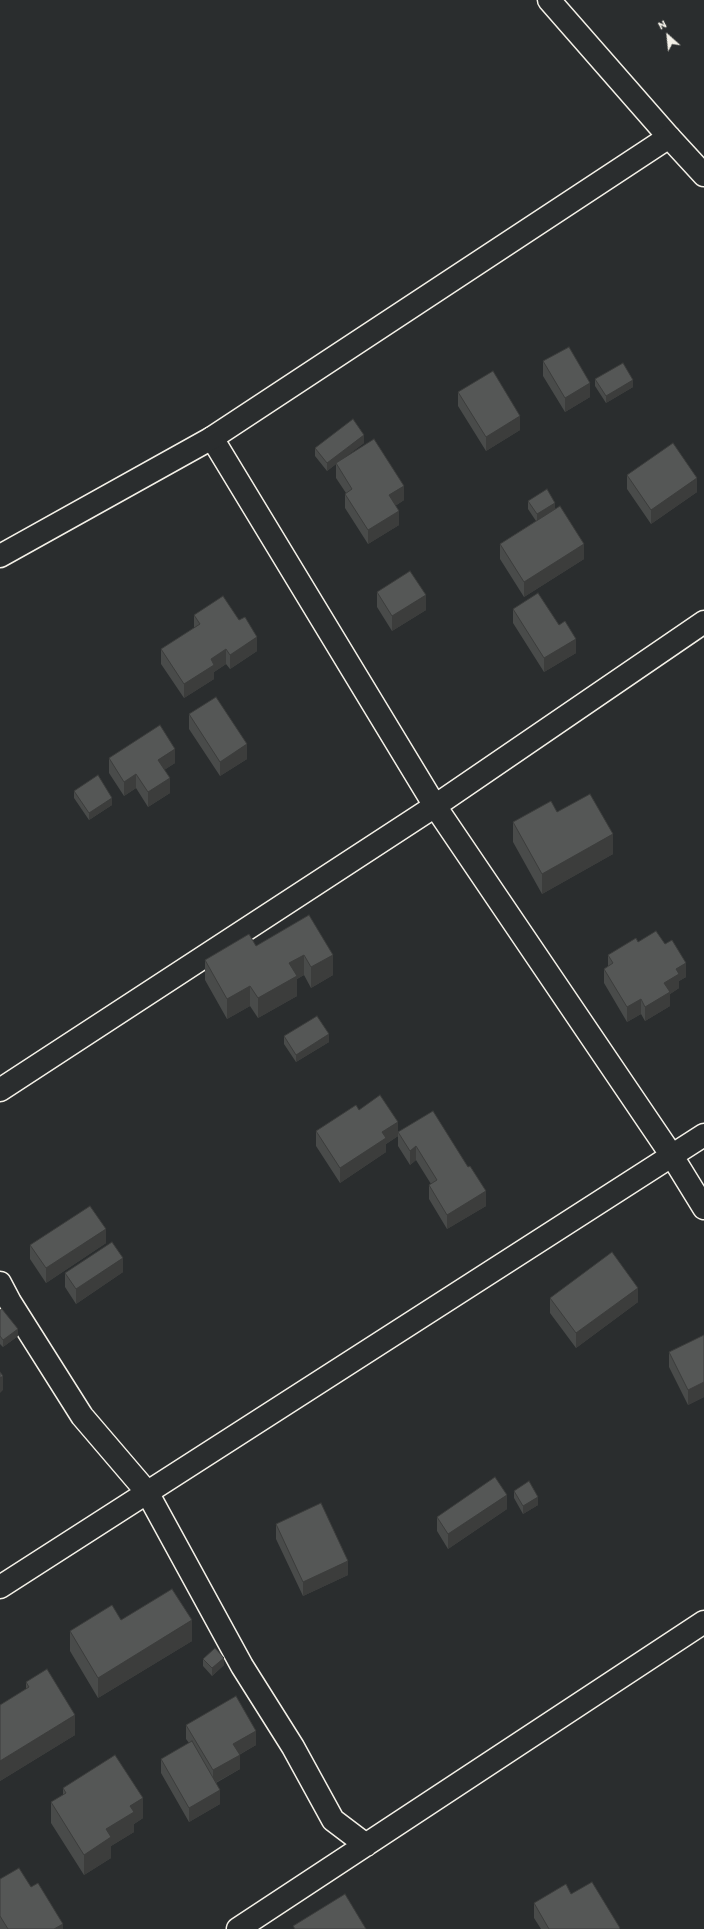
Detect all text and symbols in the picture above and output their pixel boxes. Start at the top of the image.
north arrow [648,16,688,56]
text: N [656,17,669,32]

